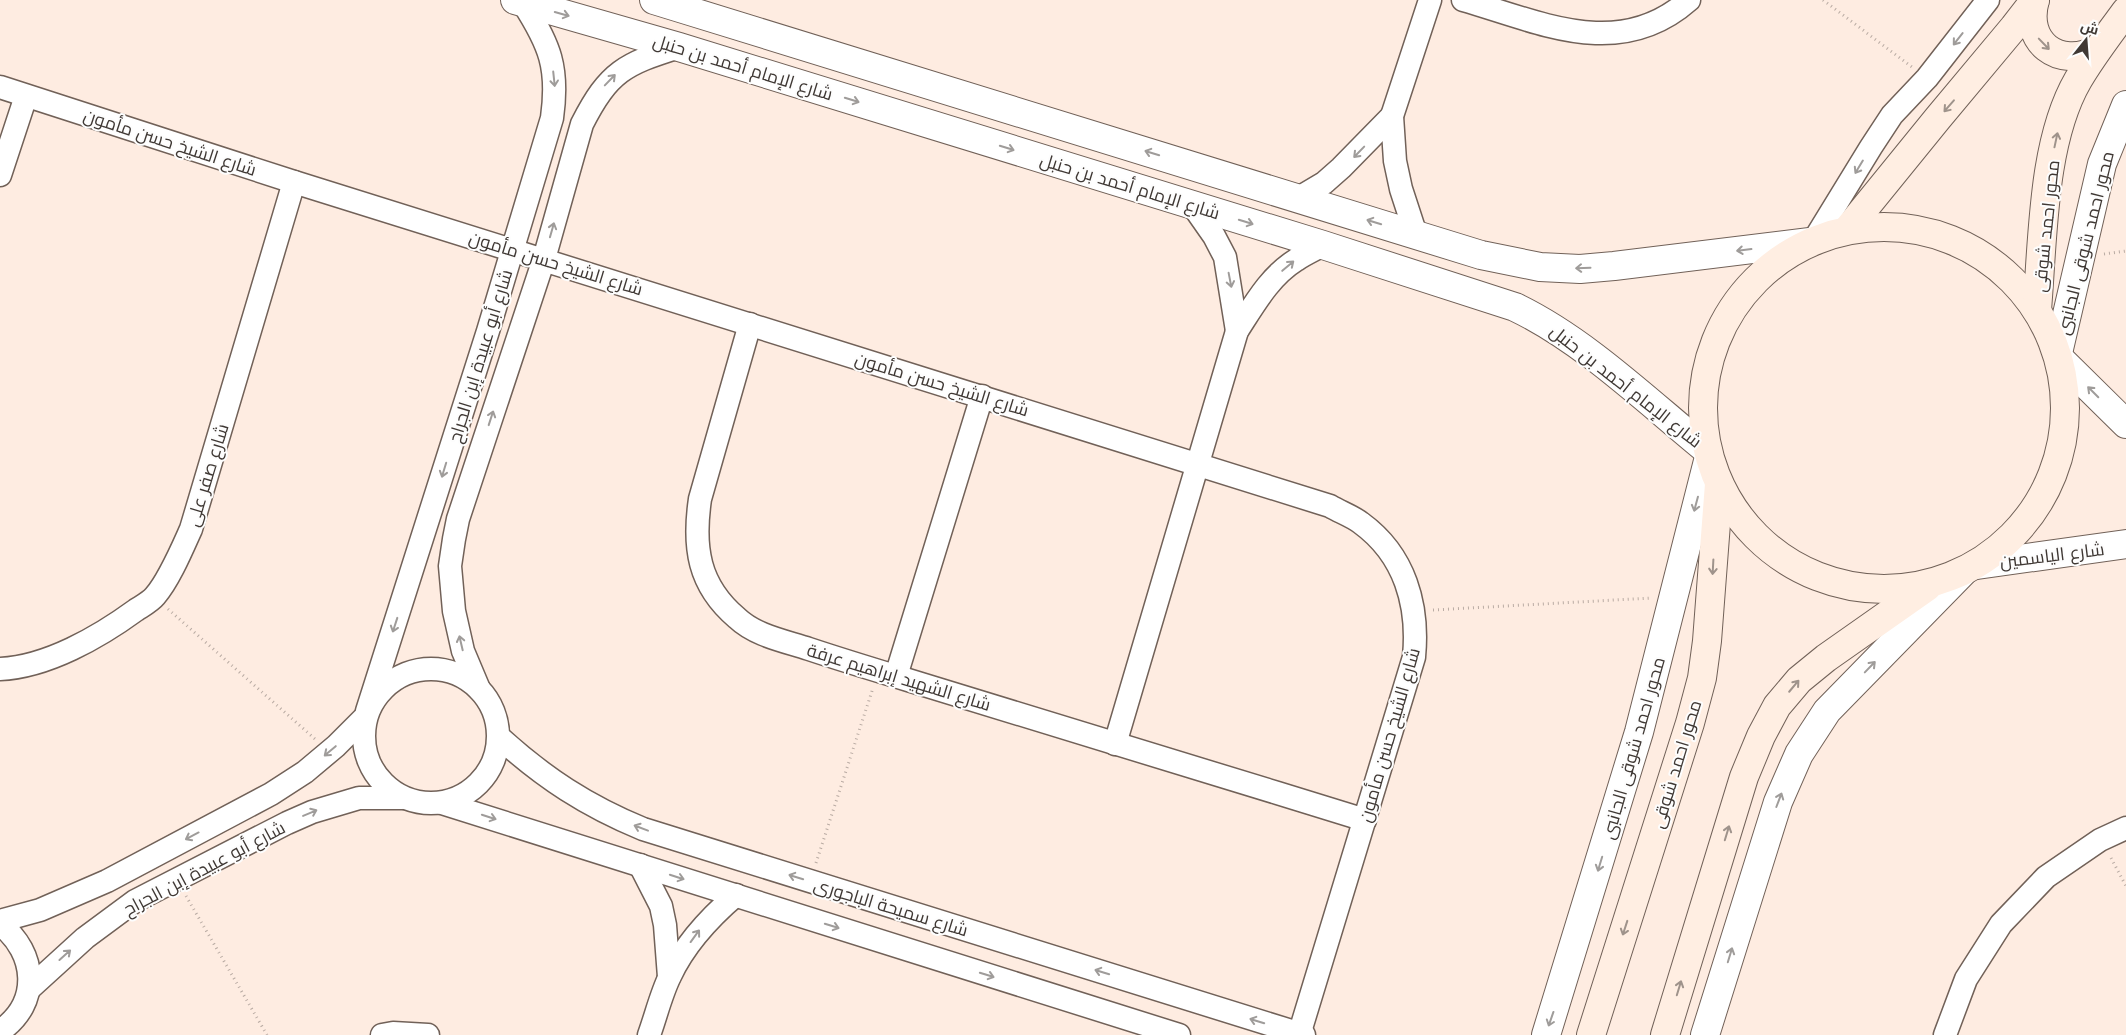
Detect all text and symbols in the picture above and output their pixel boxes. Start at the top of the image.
one-way arrow [553,9,569,19]
north arrow [2061,15,2111,65]
text: ش [2079,16,2101,39]
street label: شارع الإمام أحمد بن حنبل [650,30,835,106]
one-way arrow [1953,32,1963,46]
one-way arrow [2038,38,2050,51]
one-way arrow [549,71,559,87]
one-way arrow [604,75,616,87]
one-way arrow [843,96,859,106]
one-way arrow [1943,99,1954,112]
street label: شارع الشيخ حسن مأمون [80,104,259,182]
one-way arrow [2052,133,2061,149]
one-way arrow [999,144,1015,154]
one-way arrow [1353,145,1365,158]
one-way arrow [1144,147,1160,157]
street label: شارع الإمام أحمد بن حنبل [1037,149,1222,225]
street label: محور احمد شوقى الجانبى [2052,149,2119,337]
one-way arrow [1853,159,1863,173]
street label: محور احمد شوقى [2029,159,2064,293]
one-way arrow [1238,217,1254,227]
one-way arrow [1367,217,1382,226]
one-way arrow [548,222,558,238]
street label: شارع الشيخ حسن مأمون [466,227,645,301]
one-way arrow [1736,245,1752,255]
one-way arrow [1282,260,1295,272]
one-way arrow [1575,263,1591,273]
street label: شارع أبو عبيدة إبن الجراح [444,267,518,446]
one-way arrow [1225,272,1235,288]
street label: شارع الإمام أحمد بن حنبل [1545,320,1706,453]
street label: شارع الشيخ حسن مأمون [852,348,1031,422]
one-way arrow [2086,386,2099,398]
one-way arrow [487,410,497,426]
street label: شارع صفر على [181,421,234,529]
one-way arrow [439,462,449,478]
one-way arrow [1691,496,1700,512]
street label: شارع الياسمين [1998,538,2106,574]
one-way arrow [1709,559,1718,575]
one-way arrow [389,616,399,632]
one-way arrow [456,636,465,652]
street label: شارع الشهيد إبراهيم عرفة [804,639,993,717]
street label: شارع الشيخ حسن مأمون [1354,645,1426,825]
street label: محور احمد شوقى الجانبى [1597,654,1670,842]
one-way arrow [1863,662,1875,674]
one-way arrow [1788,680,1799,693]
street label: محور احمد شوقى [1647,697,1706,831]
one-way arrow [324,745,337,756]
one-way arrow [1775,793,1784,808]
one-way arrow [302,808,317,817]
one-way arrow [481,813,497,823]
street label: شارع أبو عبيدة إبن الجراح [120,816,289,921]
one-way arrow [634,823,650,832]
one-way arrow [1723,825,1733,841]
one-way arrow [185,832,200,841]
one-way arrow [1595,855,1604,871]
one-way arrow [789,872,805,882]
one-way arrow [669,873,685,882]
street label: شارع سميحة الباجورى [811,874,971,942]
one-way arrow [1620,919,1630,935]
one-way arrow [824,921,840,931]
one-way arrow [690,929,701,943]
one-way arrow [1726,947,1736,963]
one-way arrow [58,950,71,961]
one-way arrow [1094,967,1110,977]
one-way arrow [979,970,995,980]
one-way arrow [1675,981,1685,997]
one-way arrow [1546,1010,1556,1026]
one-way arrow [1249,1015,1265,1025]

